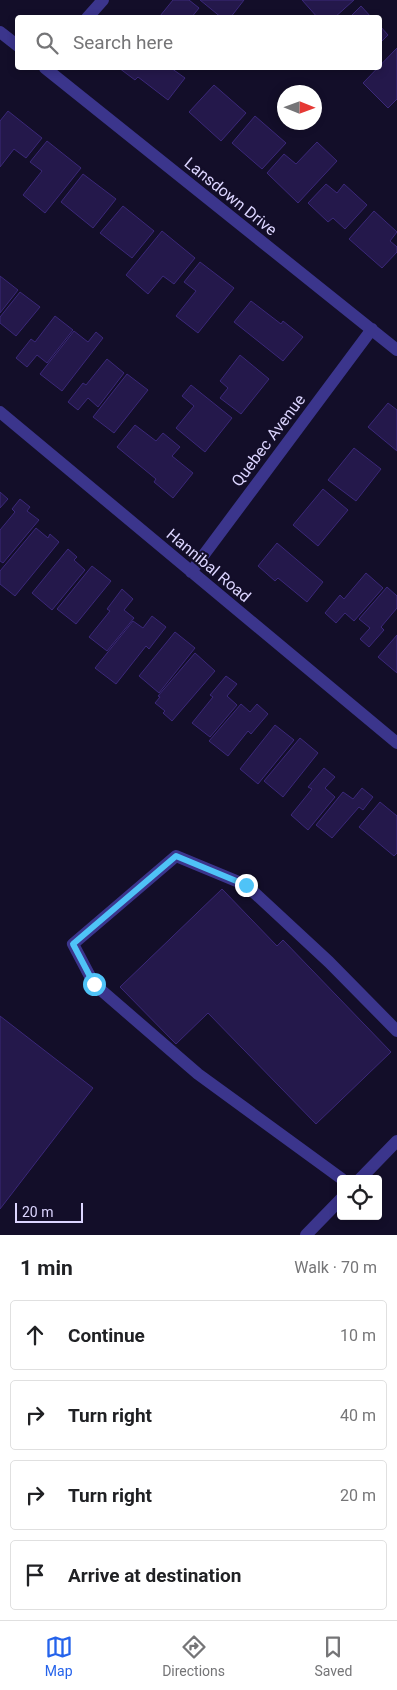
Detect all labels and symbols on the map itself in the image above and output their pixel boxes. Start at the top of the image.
north arrow [277,85,322,130]
street label: Lansdown Drive [181,153,281,239]
street label: Quebec Avenue [228,390,309,490]
street label: Hannibal Road [163,525,255,606]
route end [235,874,258,897]
route start [83,973,106,996]
scale bar [15,1200,82,1223]

